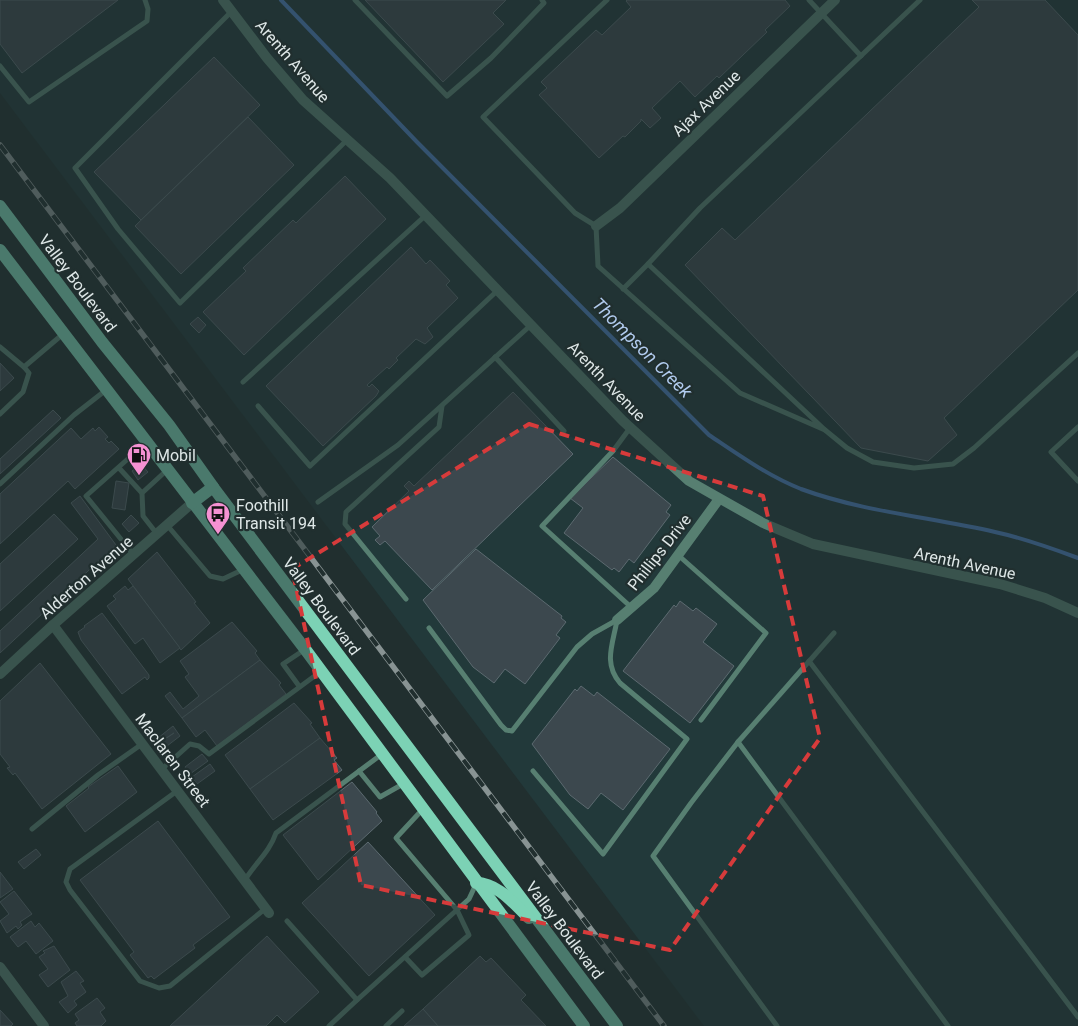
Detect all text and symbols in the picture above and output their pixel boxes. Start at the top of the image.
street label: Arenth Avenue [252,16,334,107]
street label: Ajax Avenue [668,66,744,140]
street label: Valley Boulevard [35,231,120,336]
water label: Thompson Creek [588,293,697,403]
street label: Arenth Avenue [564,338,649,425]
fuel station icon: Mobil [126,442,152,476]
place label: Mobil [156,446,196,465]
place label: Foothill Transit 194 [236,496,316,533]
bus stop icon: Foothill Transit 194 [205,501,231,535]
street label: Phillips Drive [624,510,695,594]
street label: Alderton Avenue [36,532,137,623]
street label: Arenth Avenue [912,543,1017,584]
street label: Valley Boulevard [279,554,364,659]
street label: Maclaren Street [131,710,214,811]
street label: Valley Boulevard [522,878,607,983]

